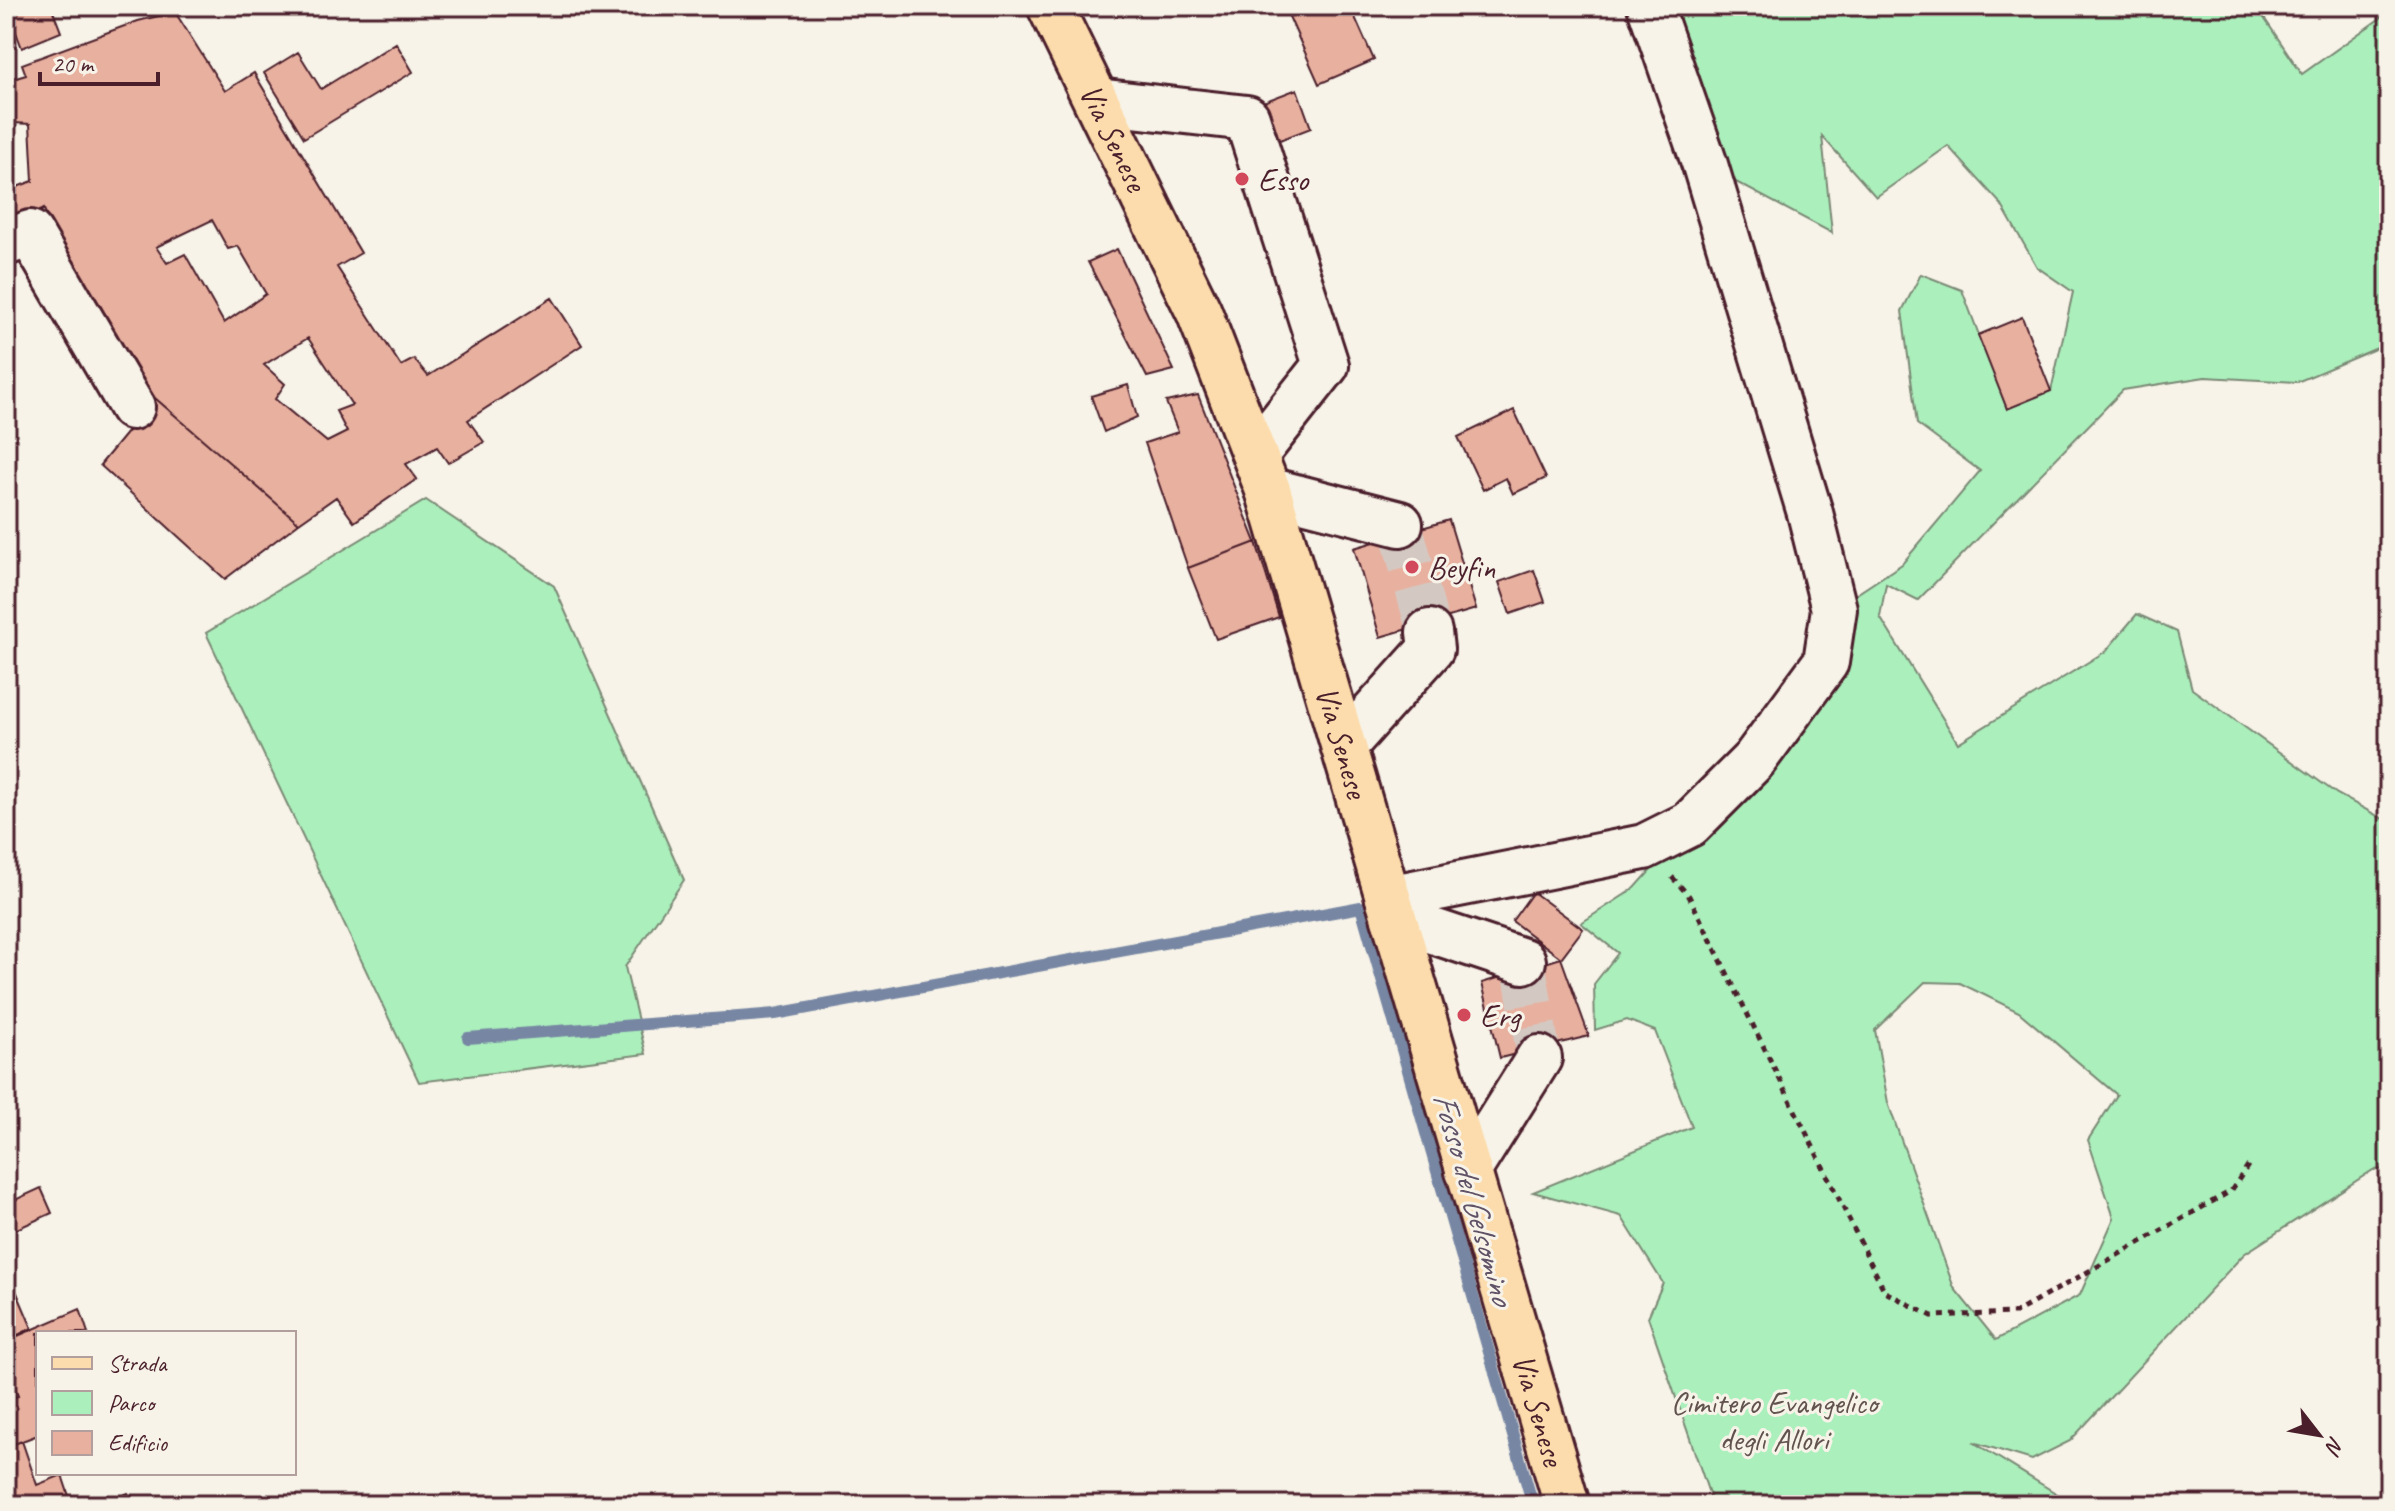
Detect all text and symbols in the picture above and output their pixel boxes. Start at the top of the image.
scale bar [40,36,158,86]
text: 20 m [52,49,95,79]
street label: Via Senese [1070,77,1159,200]
place label: Esso [1258,159,1310,200]
marker: Esso [1233,170,1251,188]
place label: Beyfin [1428,547,1496,588]
marker: Beyfin [1403,558,1421,576]
street label: Via Senese [1306,681,1379,805]
place label: Erg [1480,995,1522,1036]
marker: Erg [1455,1006,1473,1024]
water label: Fosso del Gelsomino [1423,1087,1526,1314]
legend [36,1331,296,1475]
text: Strada [108,1348,168,1378]
street label: Via Senese [1503,1349,1575,1473]
park label: Cimitero Evangelico degli Allori [1671,1382,1881,1460]
text: Parco [108,1388,157,1418]
north arrow [2279,1395,2359,1475]
text: Edificio [108,1428,169,1458]
text: N [2318,1432,2351,1461]

